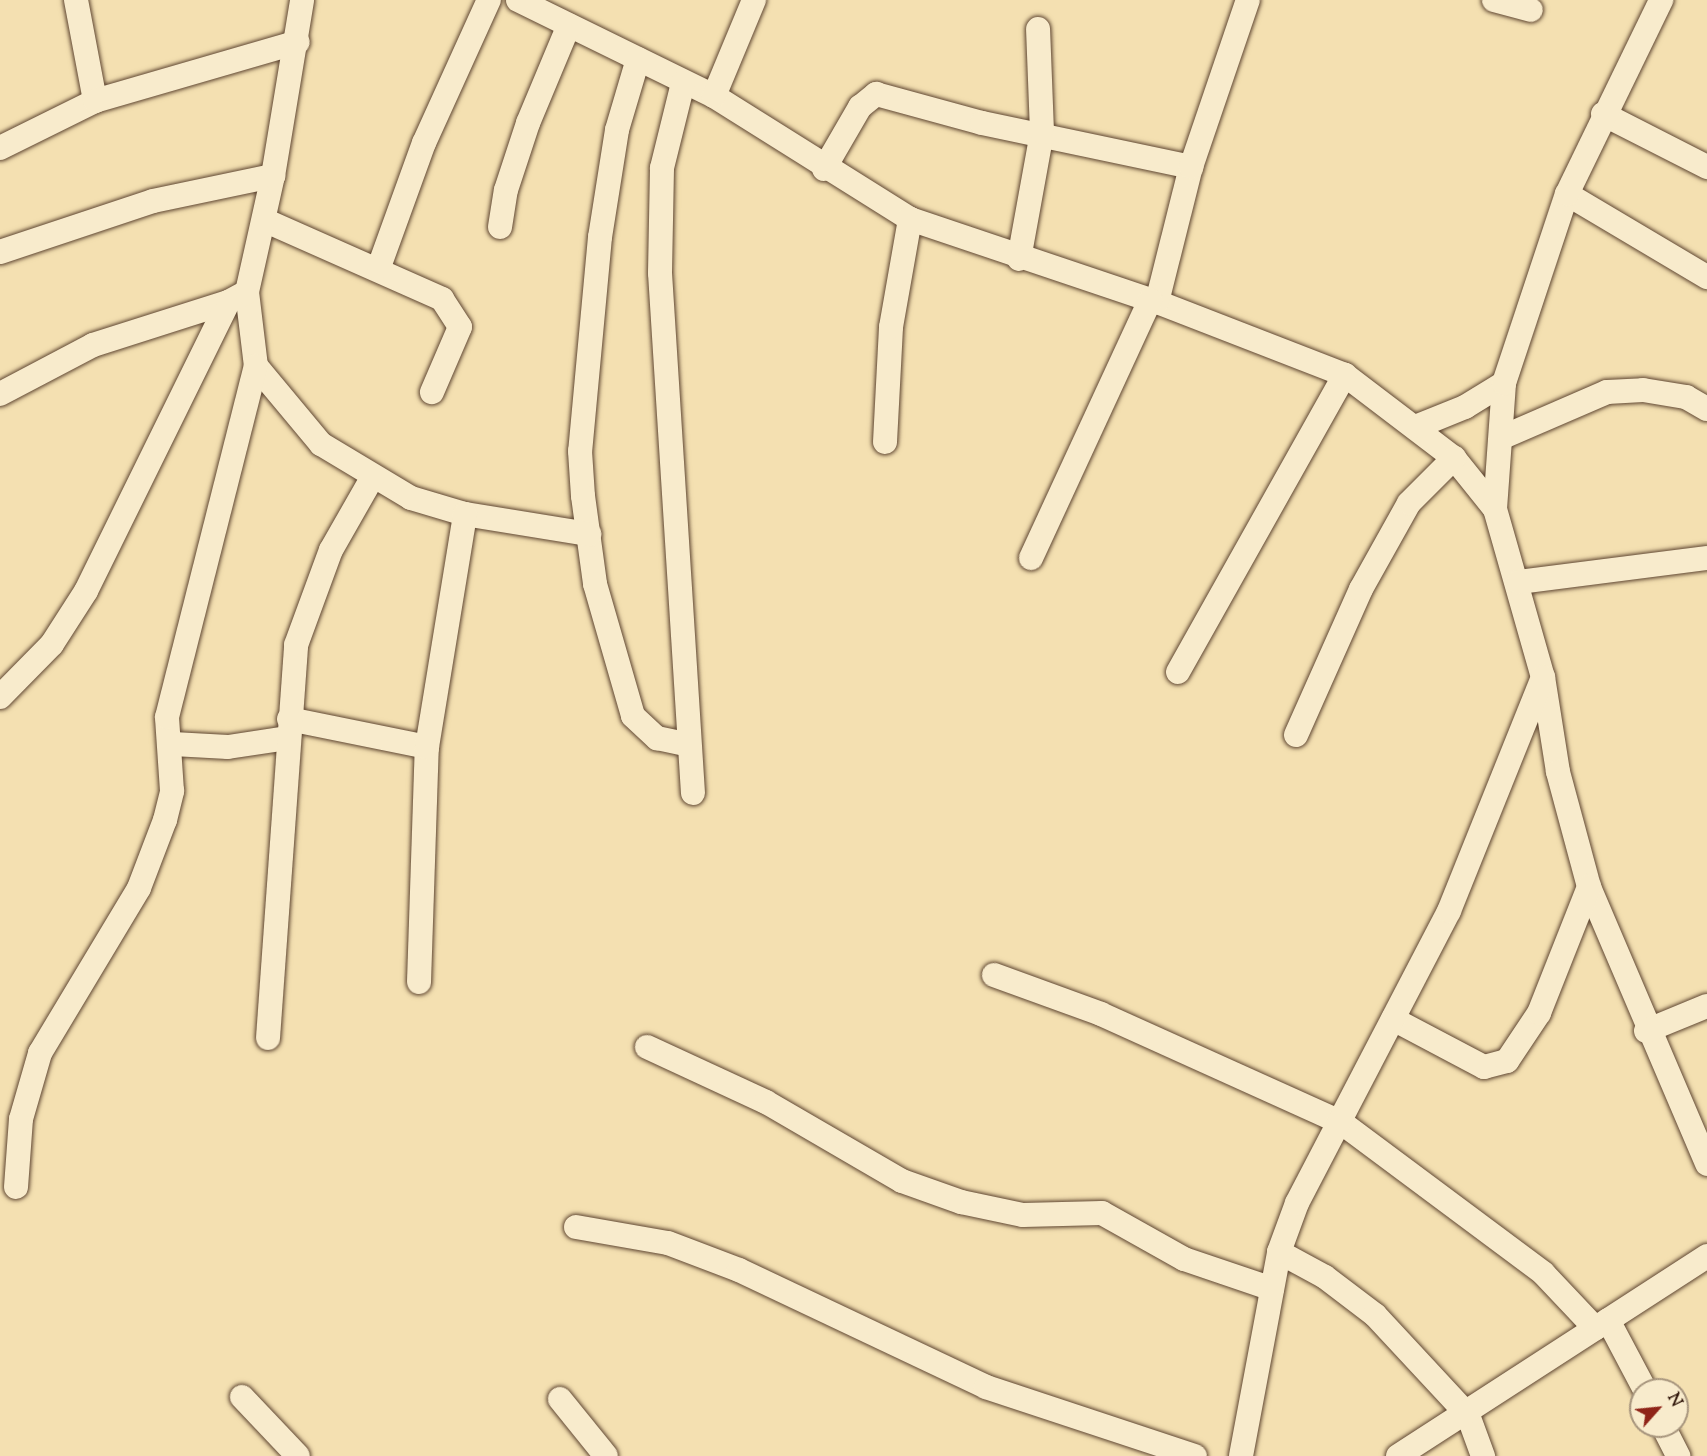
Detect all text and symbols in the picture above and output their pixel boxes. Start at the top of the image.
north arrow [1629,1378,1689,1438]
text: N [1661,1390,1687,1411]

